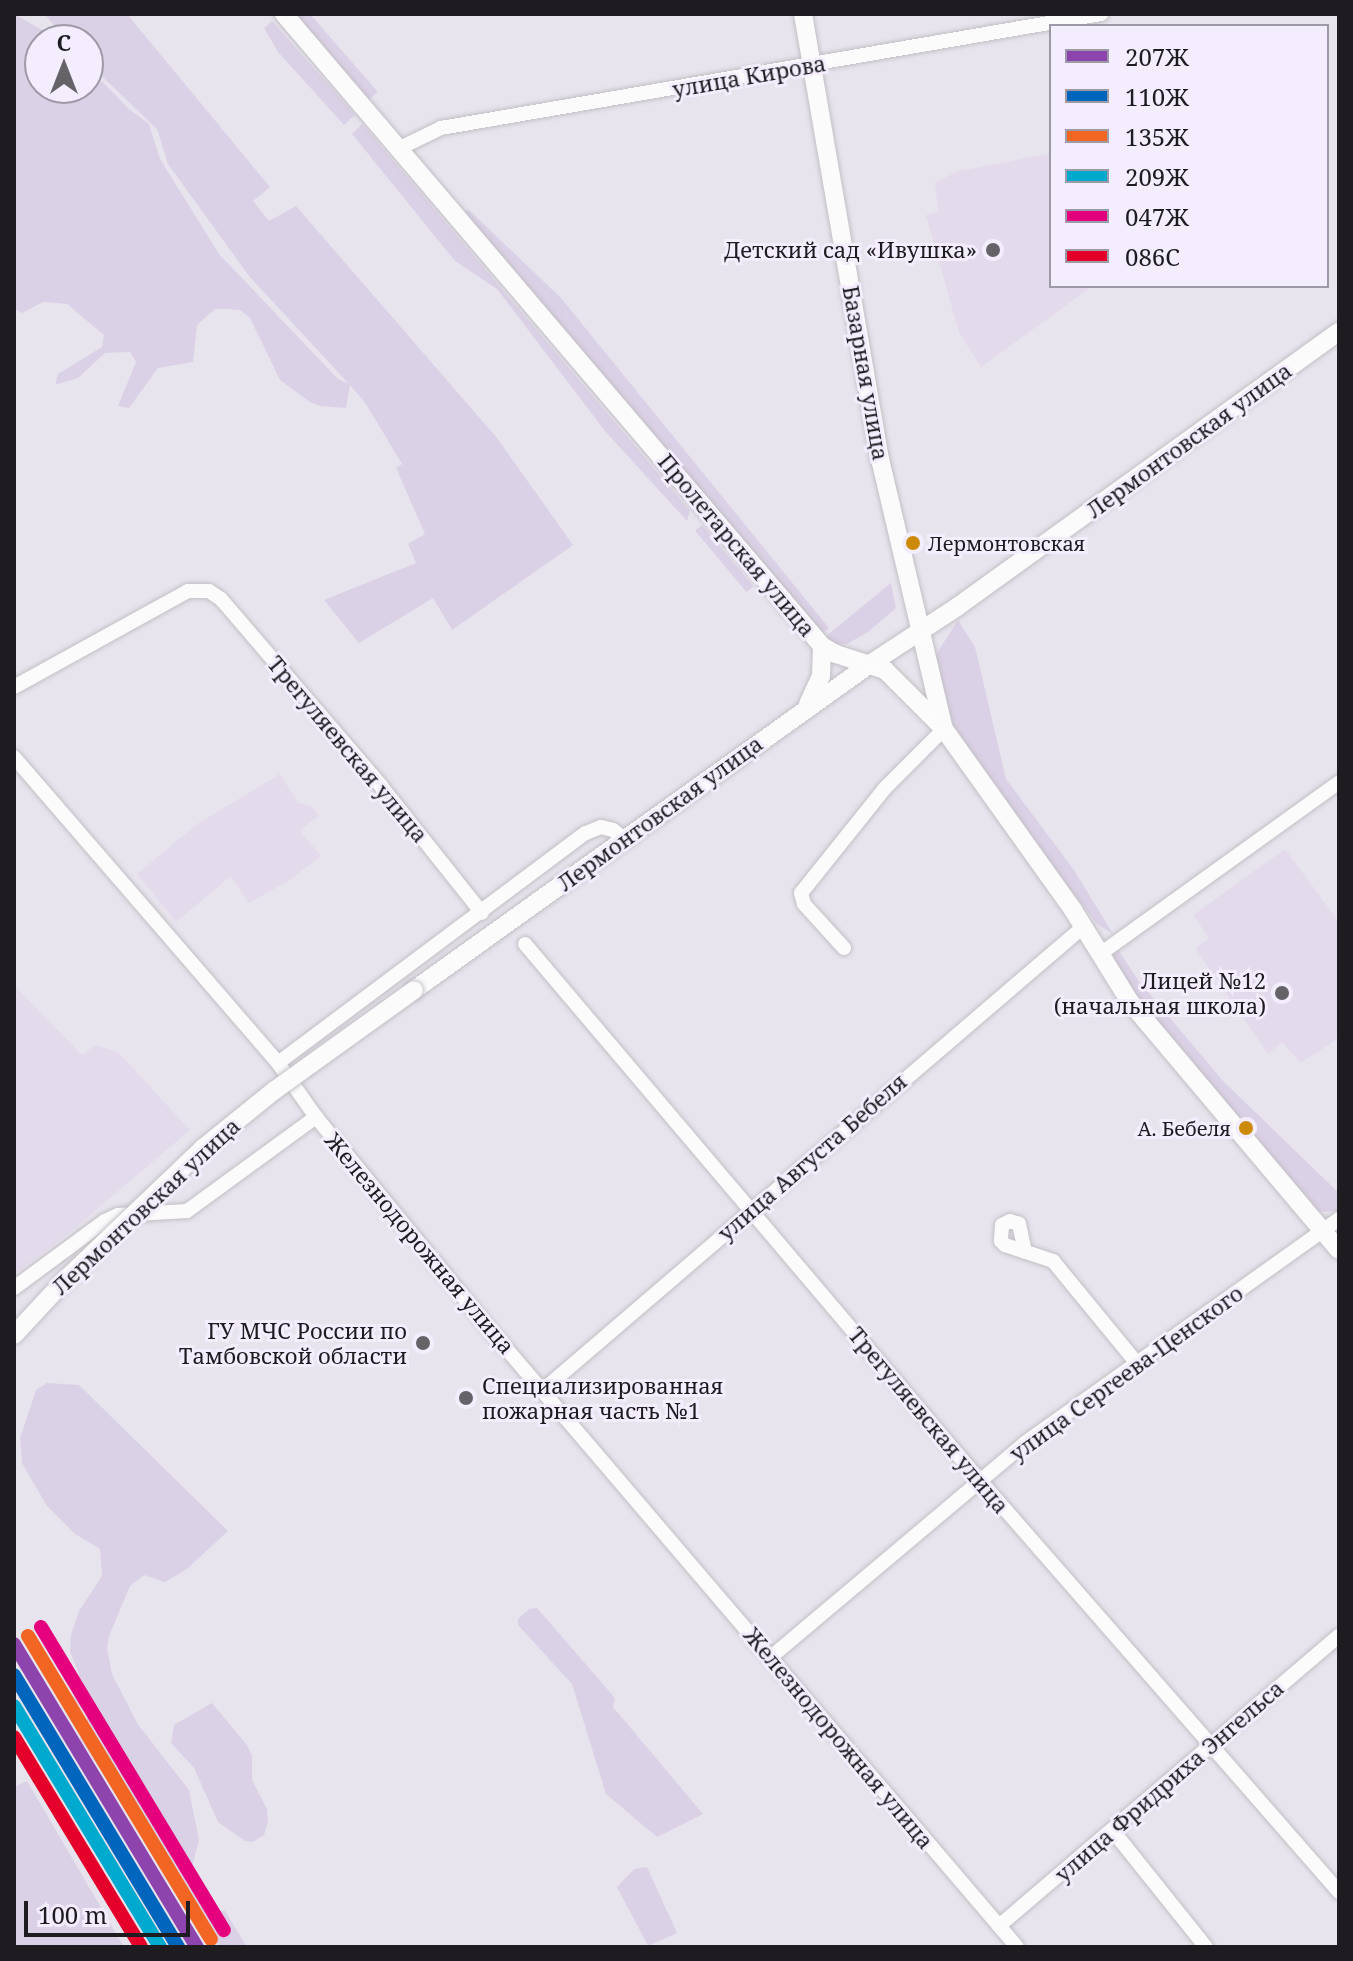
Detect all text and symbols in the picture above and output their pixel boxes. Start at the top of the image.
north arrow [24,24,104,104]
legend [1049,24,1329,288]
text: С [57,27,71,57]
text: 207Ж [1125,40,1189,73]
street label: улица Кирова [670,50,828,102]
text: 110Ж [1125,80,1189,113]
text: 135Ж [1125,120,1189,153]
text: 209Ж [1125,160,1189,193]
text: 047Ж [1125,200,1189,233]
place label: Детский сад «Ивушка» [724,237,977,263]
text: 086С [1125,240,1180,273]
marker: Детский сад «Ивушка» [984,241,1002,259]
street label: Базарная улица [838,284,894,462]
street label: Лермонтовская улица [1081,357,1297,523]
street label: Пролетарская улица [653,448,821,642]
place label: Лермонтовская [928,531,1085,555]
marker: Лермонтовская [905,535,921,551]
street label: Трегуляевская улица [262,651,434,847]
street label: Лермонтовская улица [552,730,768,896]
place label: Лицей №12 (начальная школа) [1054,967,1266,1018]
marker: Лицей №12 (начальная школа) [1273,984,1291,1002]
street label: улица Августа Бебеля [712,1068,912,1246]
street label: Лермонтовская улица [47,1112,245,1300]
place label: А. Бебеля [1137,1116,1231,1140]
marker: А. Бебеля [1238,1120,1254,1136]
street label: Железнодорожная улица [320,1127,520,1359]
street label: улица Сергеева-Ценского [1004,1279,1248,1467]
place label: ГУ МЧС России по Тамбовской области [179,1317,407,1368]
street label: Трегуляевская улица [843,1322,1015,1518]
marker: ГУ МЧС России по Тамбовской области [414,1334,432,1352]
place label: Специализированная пожарная часть №1 [482,1372,723,1424]
marker: Специализированная пожарная часть №1 [457,1389,475,1407]
street label: Железнодорожная улица [739,1622,939,1854]
street label: улица Фридриха Энгельса [1049,1675,1289,1887]
scale bar [28,1885,194,1935]
text: 100 m [38,1898,107,1931]

